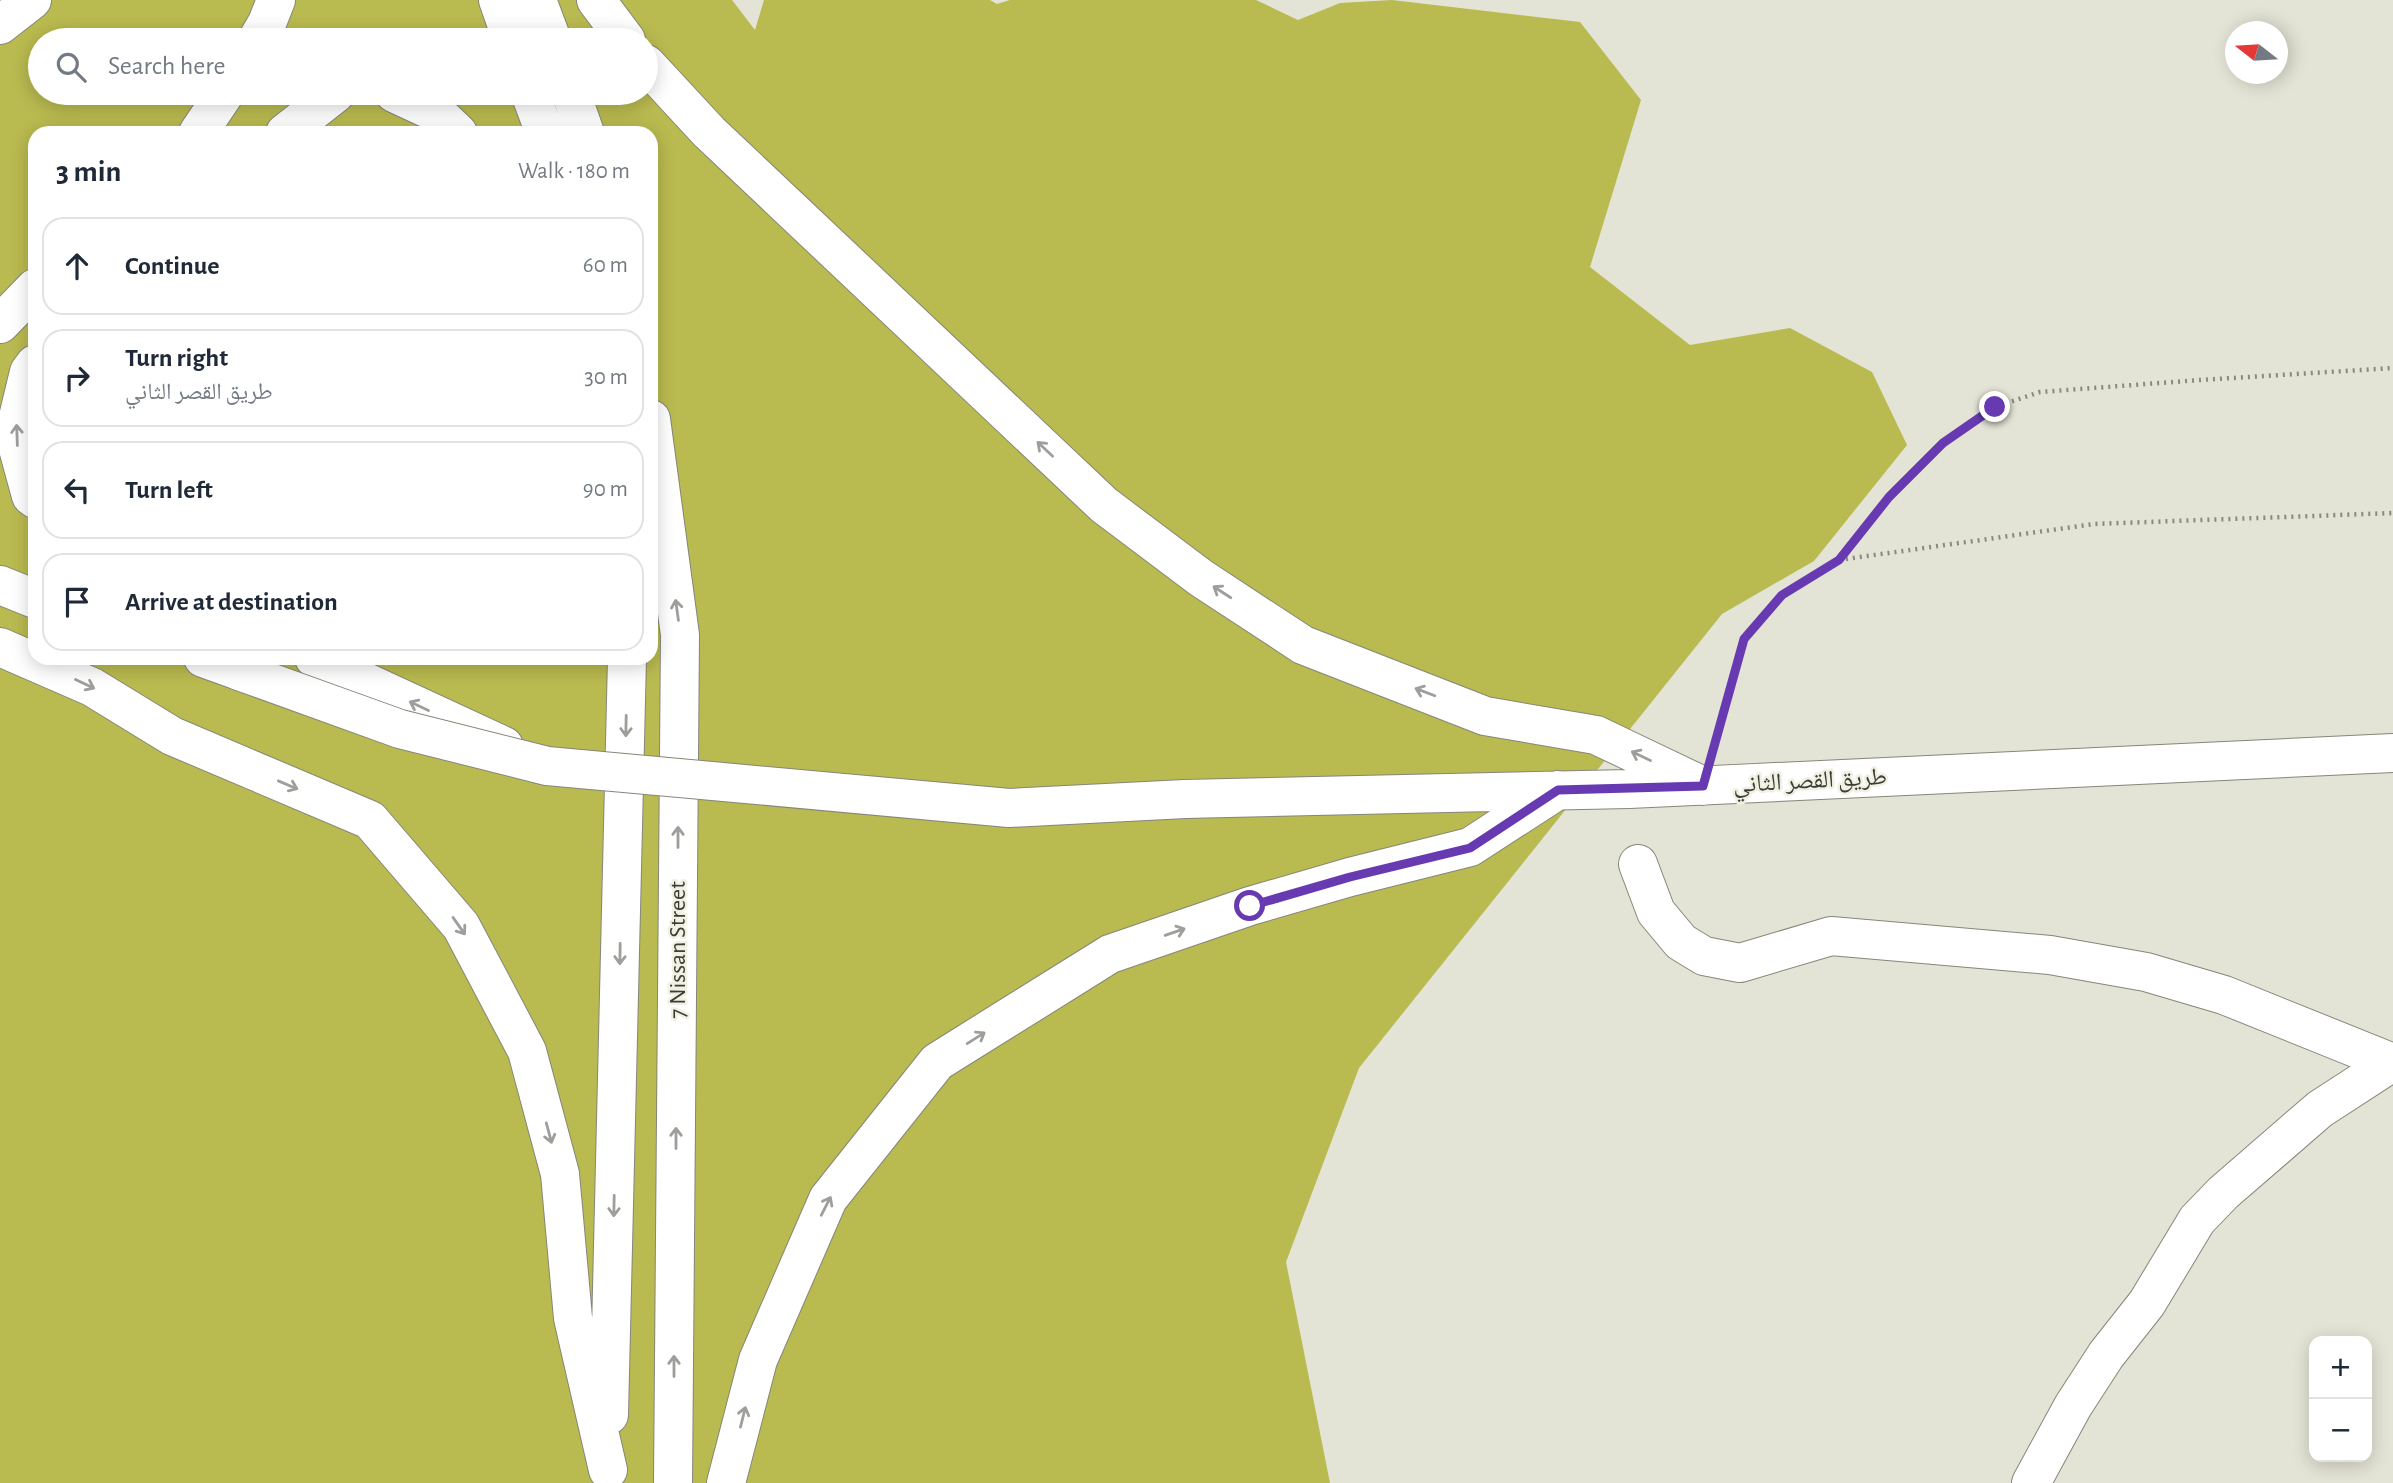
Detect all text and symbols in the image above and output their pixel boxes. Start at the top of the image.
north arrow [2225,21,2288,84]
search box [28,28,658,105]
icon: search [52,48,90,86]
text: Search here [108,53,226,79]
text: 3 min [56,157,121,187]
text: Walk · 180 m [518,160,630,183]
icon: ahead [58,247,96,285]
text: Continue [125,253,220,279]
text: 60 m [583,254,628,277]
text: Turn right [125,345,228,371]
icon: right [58,359,96,397]
text: 30 m [584,366,628,389]
text: طريق القصر الثاني [125,381,273,404]
route end [1979,391,2010,422]
one-way arrow [10,424,23,447]
one-way arrow [1036,441,1054,457]
icon: left [58,471,96,509]
text: Turn left [125,477,213,503]
text: 90 m [583,478,628,501]
icon: arrive [58,583,96,621]
one-way arrow [1213,584,1232,599]
text: Arrive at destination [125,589,338,615]
one-way arrow [670,599,683,622]
one-way arrow [74,678,95,691]
one-way arrow [1414,685,1436,698]
one-way arrow [409,699,430,712]
one-way arrow [619,714,632,737]
one-way arrow [1631,749,1652,763]
street label: طريق القصر الثاني [1732,765,1888,803]
one-way arrow [277,780,298,793]
one-way arrow [671,826,685,849]
street label: 7 Nissan Street [666,881,690,1019]
route start [1234,890,1265,921]
one-way arrow [452,916,466,935]
one-way arrow [1164,925,1186,937]
one-way arrow [614,942,627,965]
one-way arrow [965,1030,985,1044]
one-way arrow [543,1122,556,1144]
one-way arrow [669,1127,683,1150]
one-way arrow [608,1194,621,1217]
one-way arrow [820,1196,834,1217]
map controls [2309,1336,2372,1462]
button: + [2309,1336,2372,1399]
one-way arrow [667,1355,681,1378]
button: − [2309,1399,2372,1462]
one-way arrow [737,1406,750,1429]

